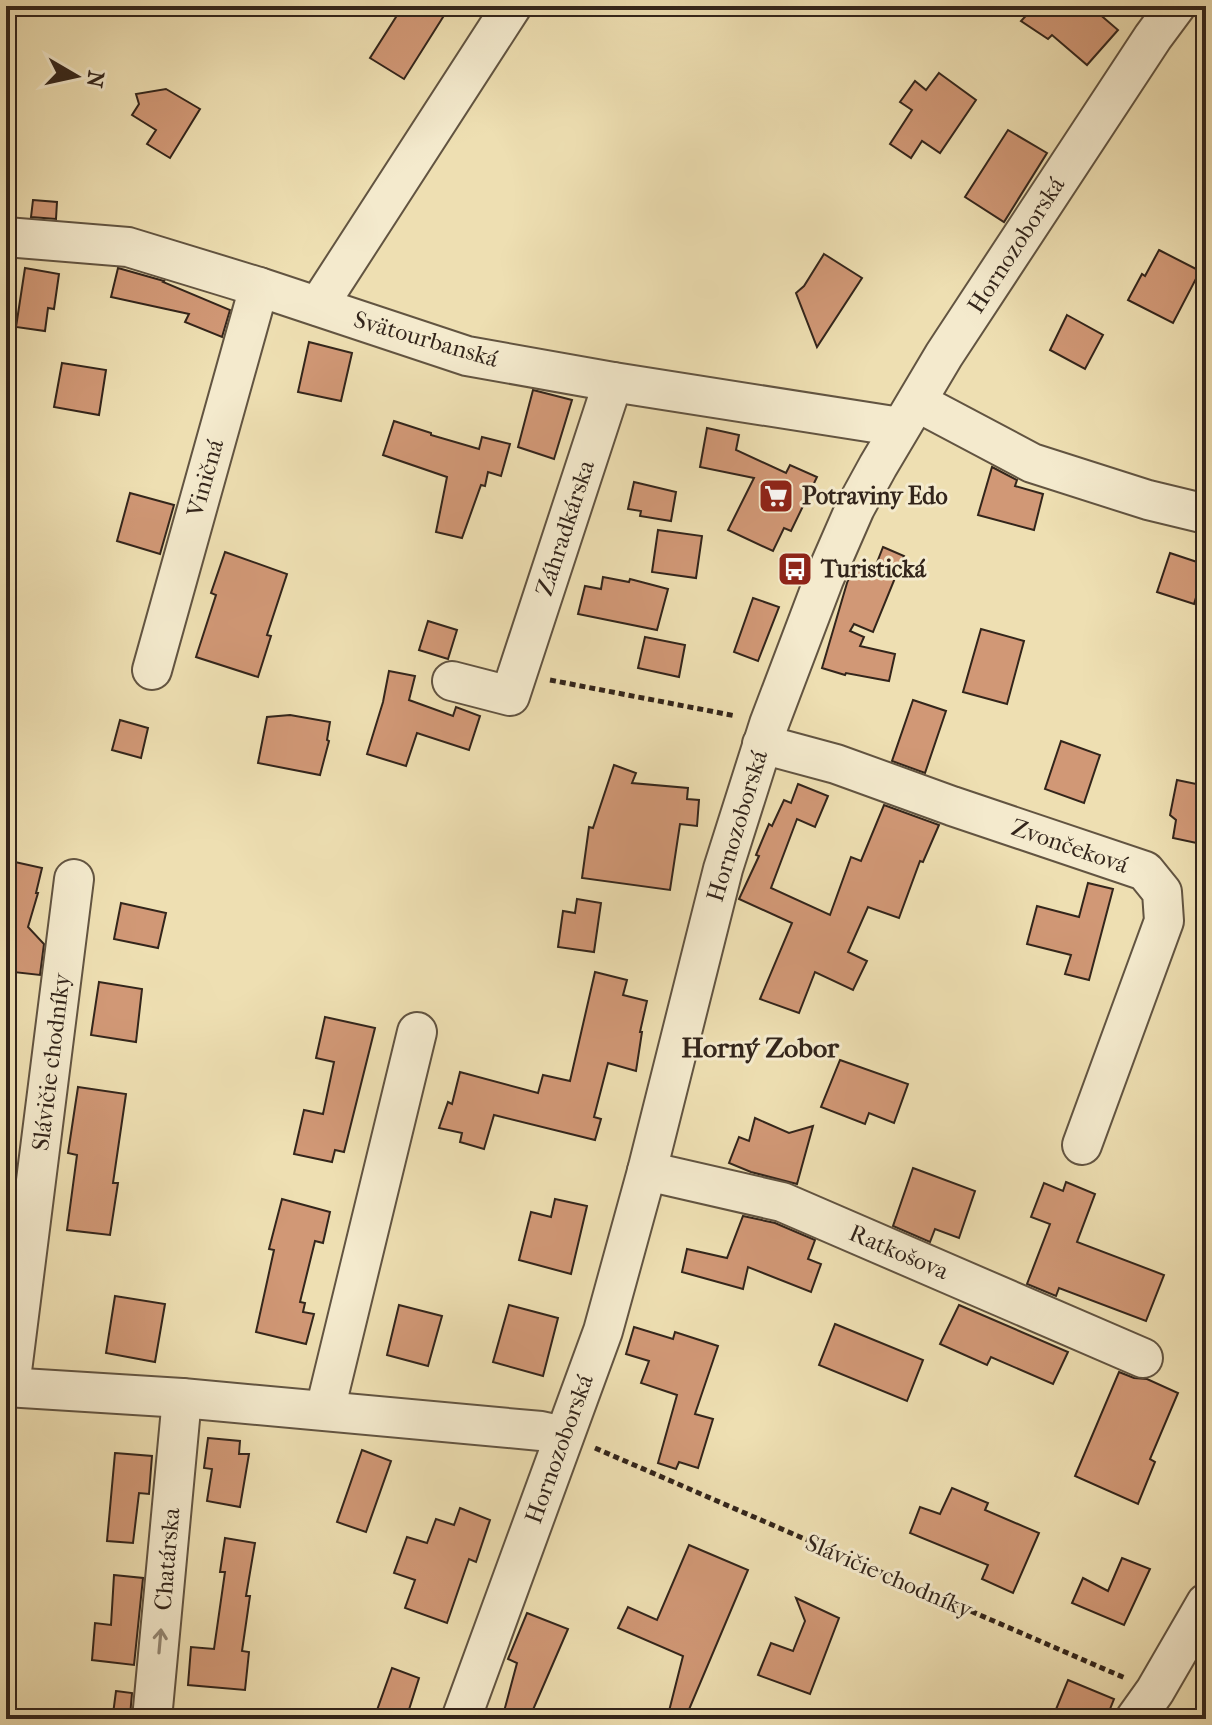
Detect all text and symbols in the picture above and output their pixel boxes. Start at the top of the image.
north arrow [36,36,116,116]
text: N [81,69,109,90]
street label: Hornozoborská [962,171,1071,318]
street label: Svätourbanská [351,305,502,373]
street label: Viničná [180,435,230,521]
street label: Záhradkárska [530,456,600,599]
supermarket icon: Potraviny Edo [757,477,795,515]
place label: Potraviny Edo [802,482,948,510]
bus stop icon: Turistická [776,550,814,588]
place label: Turistická [820,555,927,583]
street label: Hornozoborská [701,746,774,905]
street label: Zvončeková [1008,813,1133,879]
street label: Slávičie chodníky [26,971,76,1152]
district label: Horný Zobor [681,1031,840,1064]
street label: Ratkošova [845,1219,954,1286]
street label: Hornozoborská [519,1370,599,1527]
street label: Chatárska [149,1506,186,1611]
street label: Slávičie chodníky [801,1528,978,1624]
one-way arrow [152,1628,167,1655]

